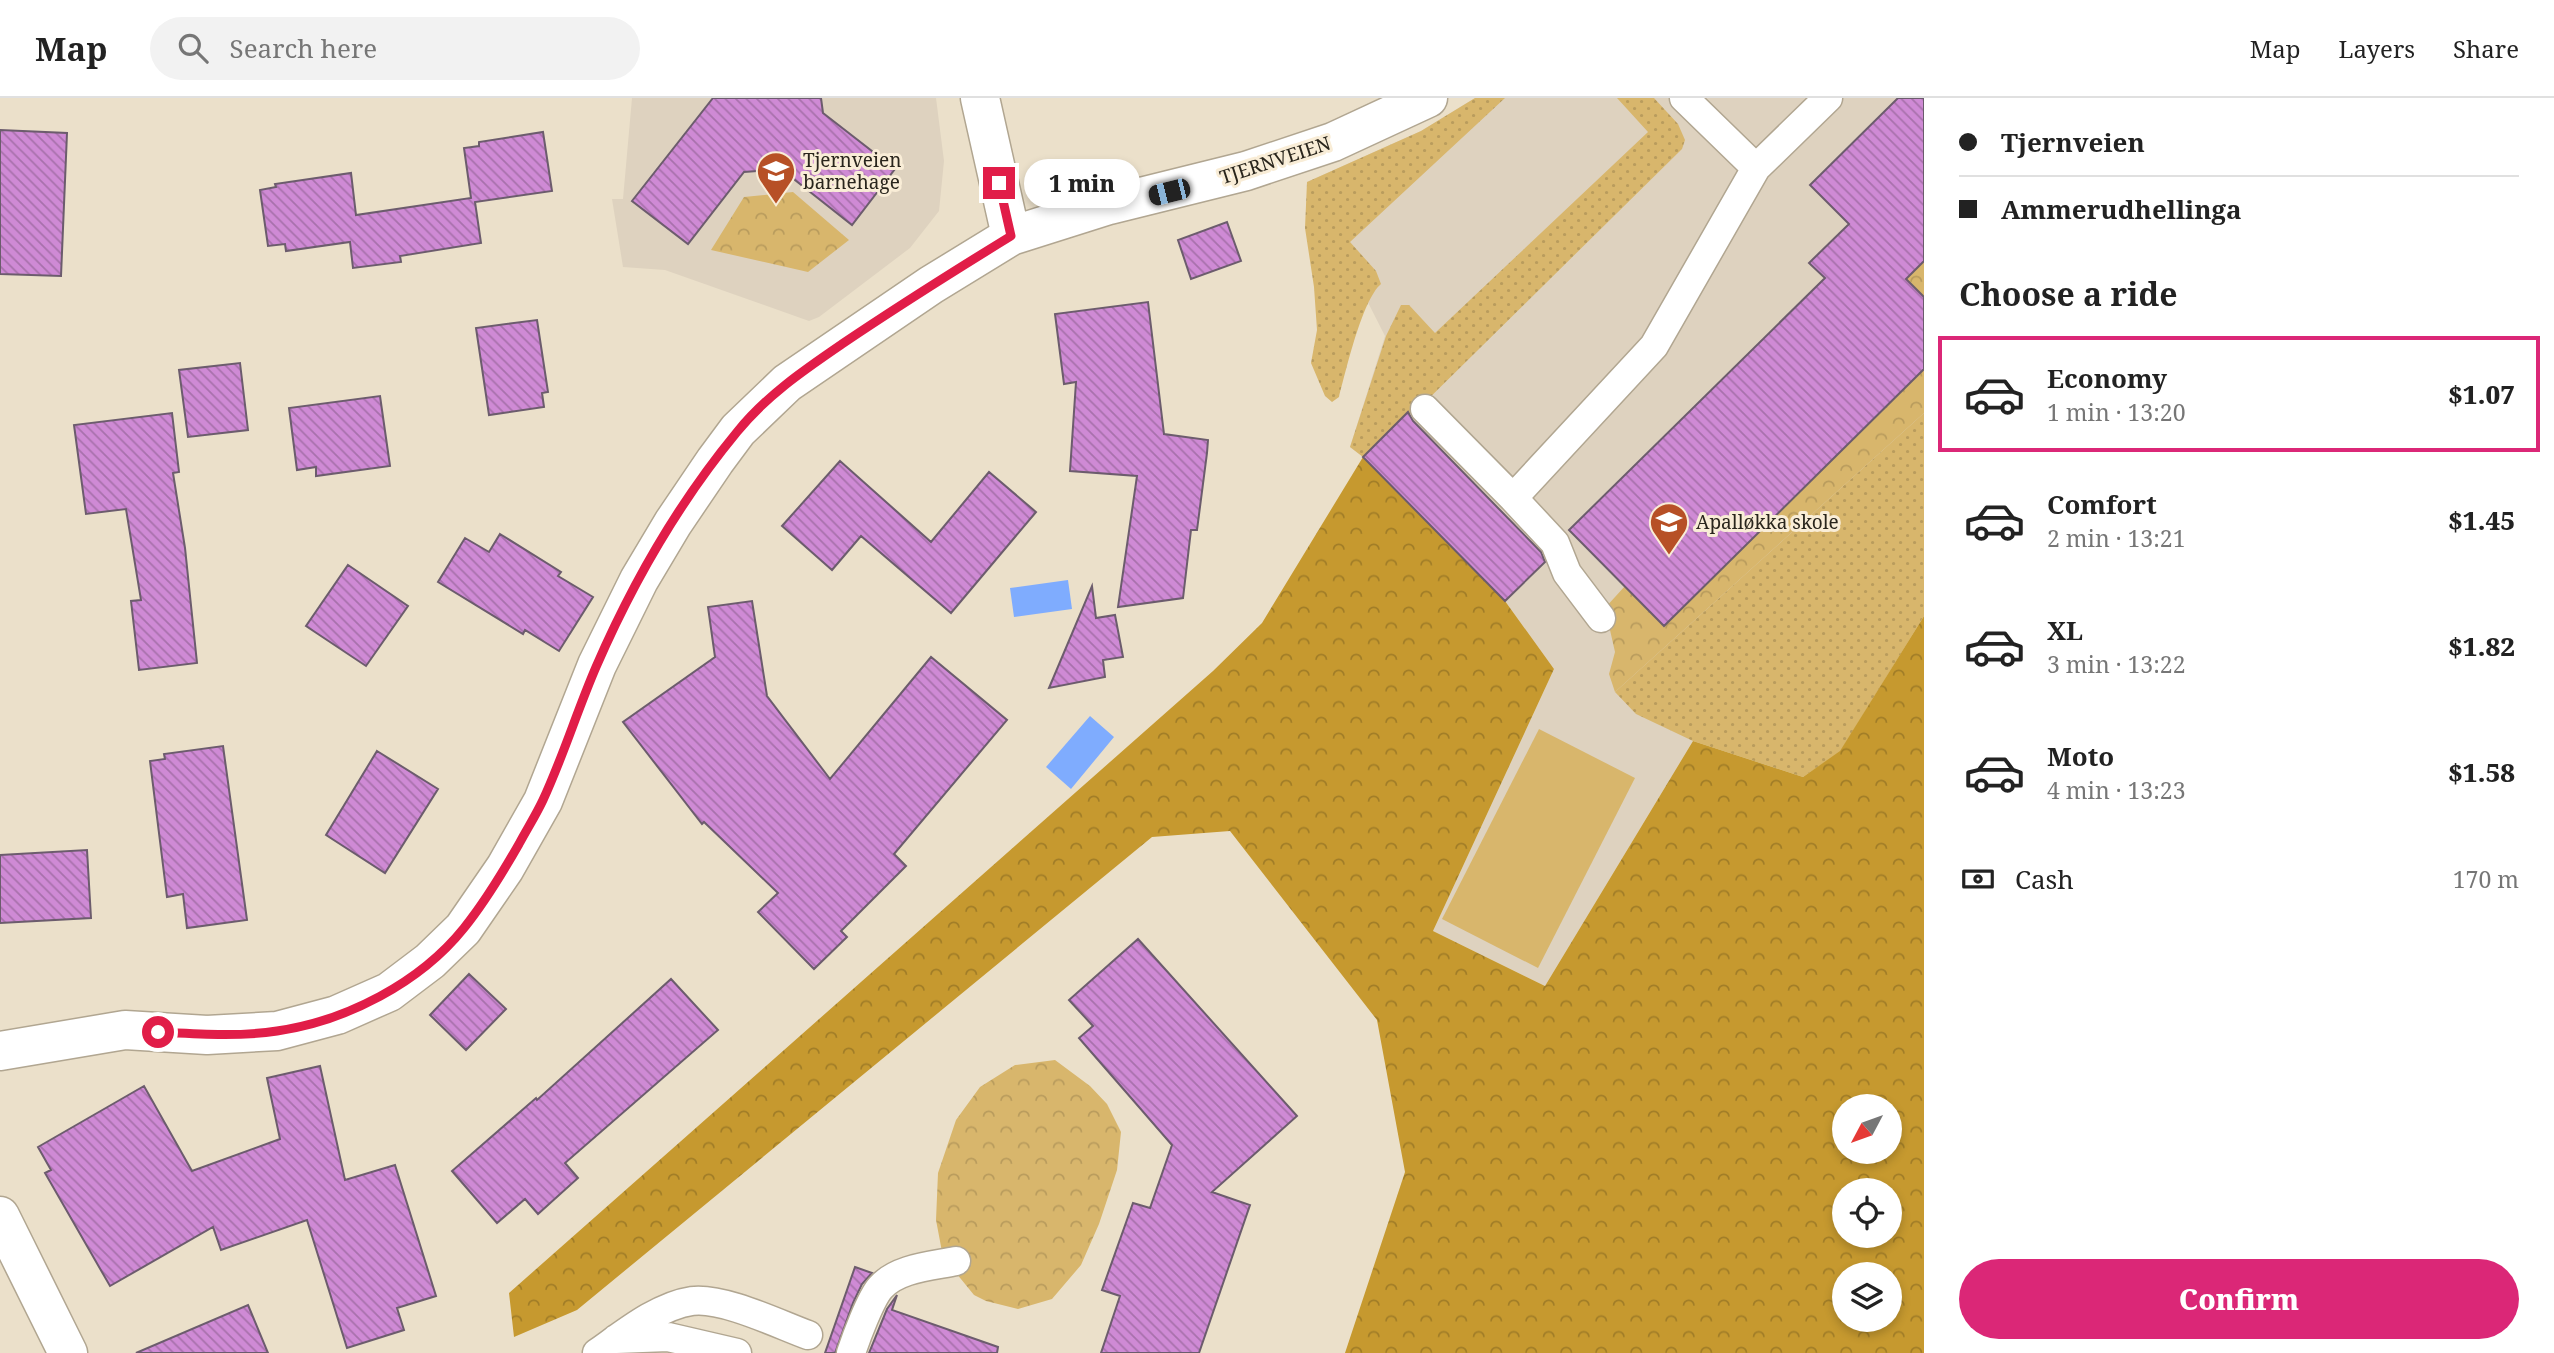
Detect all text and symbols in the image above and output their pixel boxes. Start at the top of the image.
search box [150,17,640,80]
text: Map [35,26,108,71]
icon: search [174,29,212,67]
text: Search here [230,30,377,66]
text: Map [2250,32,2301,65]
text: Layers [2339,32,2415,65]
text: Share [2453,32,2519,65]
text: Tjernveien [2001,124,2145,160]
street label: TJERNVEIEN [1216,130,1334,190]
place label: Tjernveien barnehage [803,147,901,195]
school or university icon: Tjernveien barnehage [755,150,797,205]
callout: 1 min [1024,158,1139,208]
route end [983,167,1015,199]
text: 1 min [1049,167,1115,199]
car [1147,177,1192,207]
text: Ammerudhellinga [2001,191,2242,227]
text: Choose a ride [1959,272,2178,315]
text: Economy [2047,360,2167,396]
icon: car [1963,363,2026,426]
text: $1.07 [2448,376,2515,412]
text: 1 min · 13:20 [2047,396,2185,428]
text: Comfort [2047,486,2157,522]
icon: car [1963,489,2026,552]
school or university icon: Apalløkka skole [1648,501,1690,556]
text: $1.45 [2448,502,2515,538]
place label: Apalløkka skole [1696,509,1839,535]
text: 2 min · 13:21 [2047,522,2185,554]
text: XL [2047,612,2083,648]
icon: car [1963,615,2026,678]
text: $1.82 [2448,628,2515,664]
text: 3 min · 13:22 [2047,648,2185,680]
text: Moto [2047,738,2114,774]
icon: car [1963,741,2026,804]
text: $1.58 [2448,754,2515,790]
text: 4 min · 13:23 [2047,774,2185,806]
icon: cash [1959,860,1997,898]
text: Cash [2015,861,2074,897]
text: 170 m [2453,863,2519,895]
route start [142,1016,174,1048]
north arrow [1832,1094,1902,1164]
map controls [1832,1094,1902,1332]
button: locate [1832,1178,1902,1248]
button: Confirm [1959,1259,2519,1339]
button: layers [1832,1262,1902,1332]

